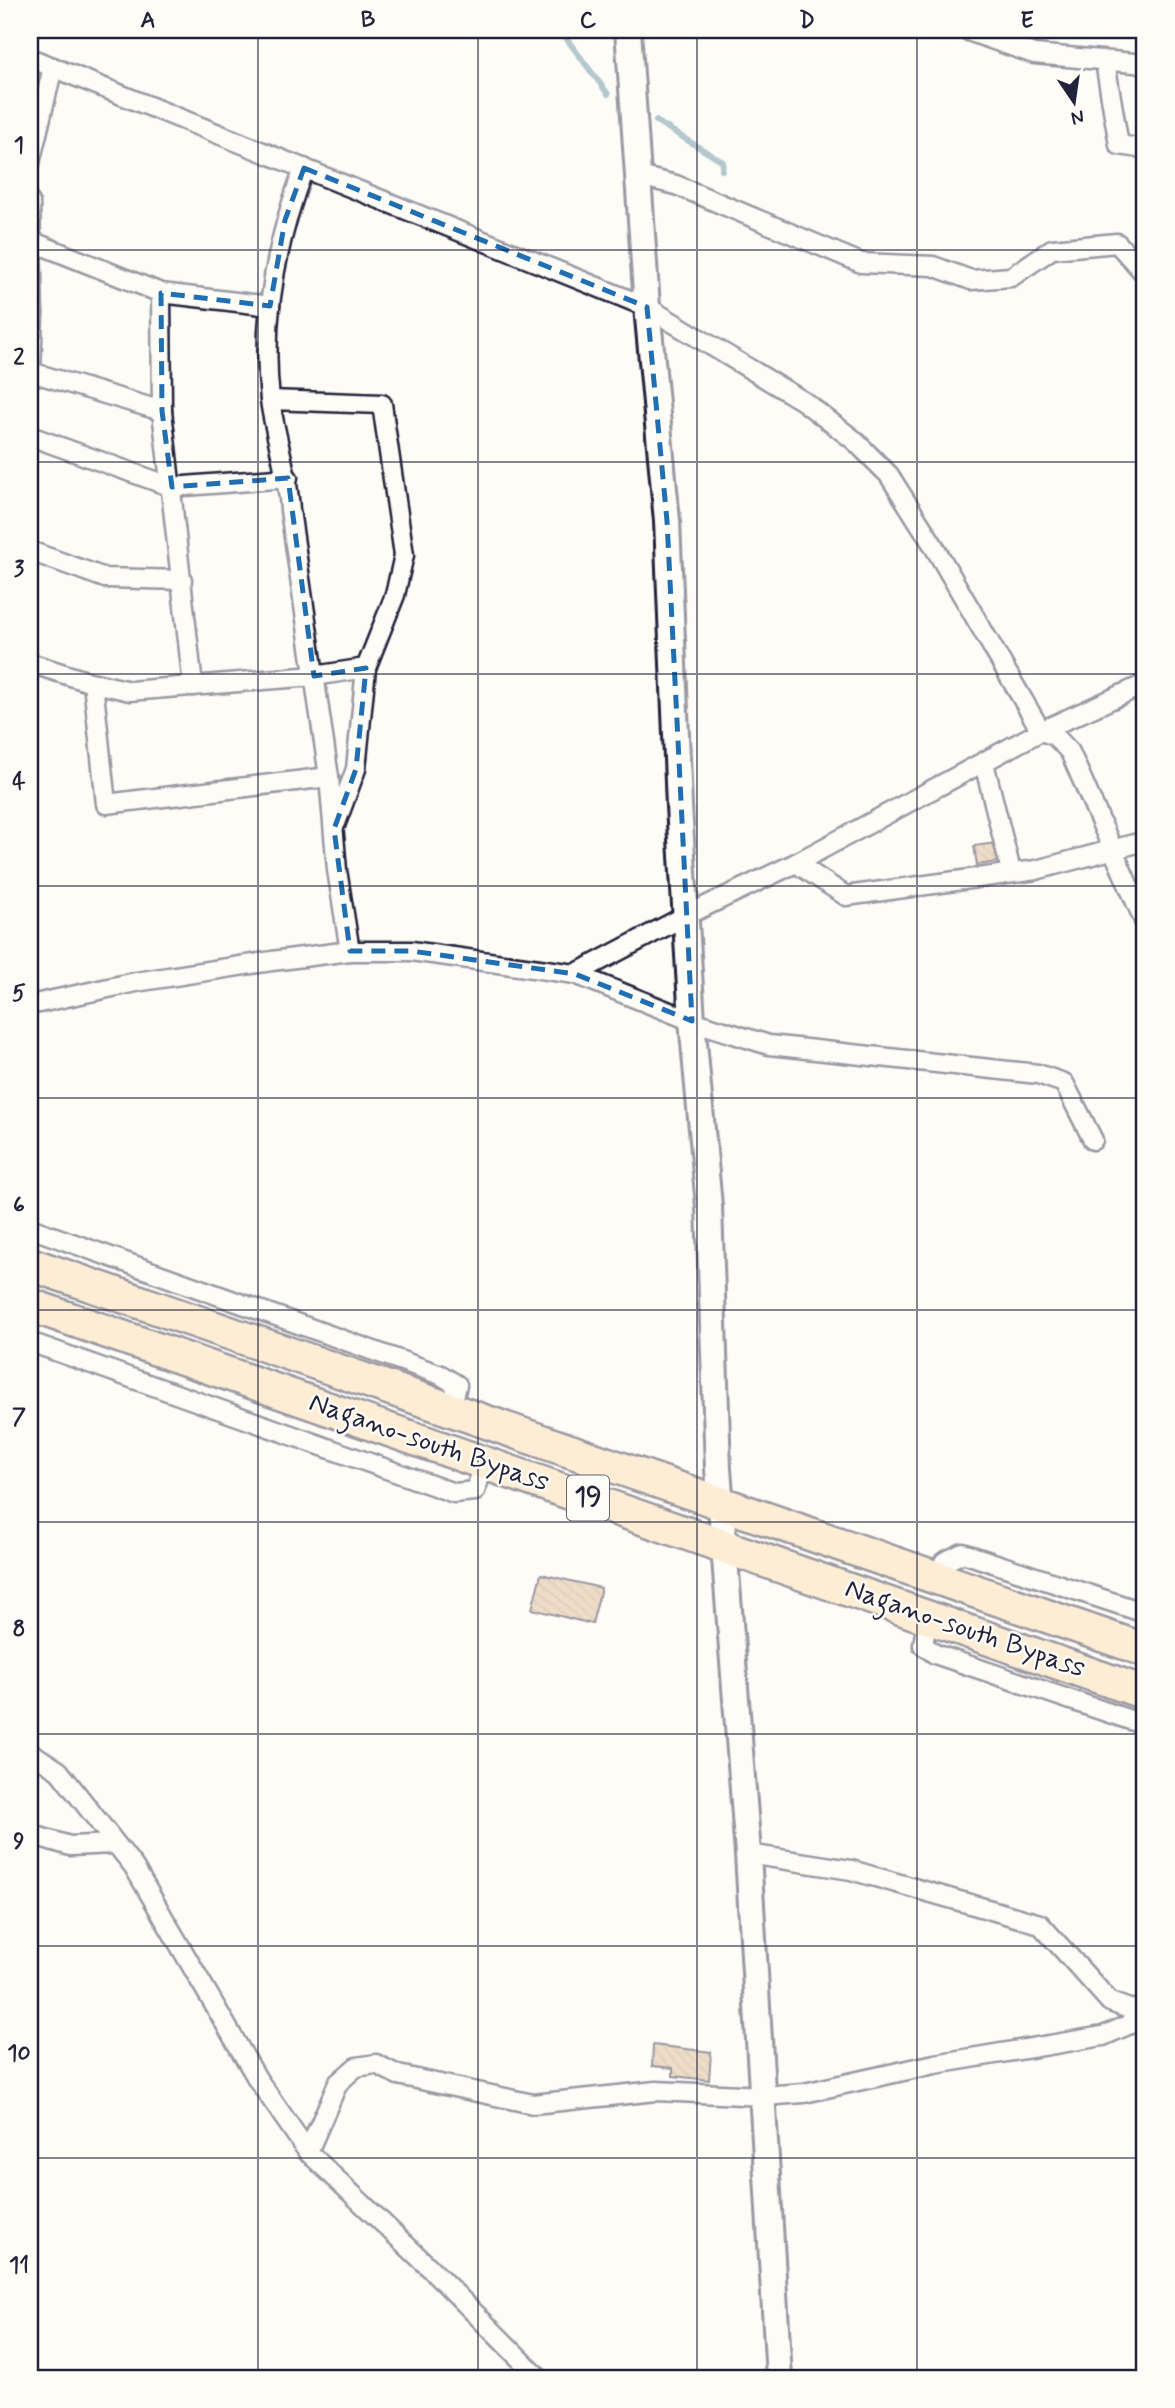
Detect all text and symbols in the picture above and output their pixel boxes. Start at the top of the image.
text: A [140,6,156,36]
text: B [361,6,376,36]
text: C [580,6,597,36]
text: D [799,6,815,36]
text: E [1020,6,1034,36]
north arrow [1038,66,1108,136]
text: N [1069,103,1086,131]
text: 1 [14,131,24,161]
text: 2 [13,343,25,373]
text: 3 [14,555,25,585]
text: 4 [12,767,26,797]
text: 5 [12,979,26,1009]
text: 6 [13,1191,25,1221]
street label: Nagano-south Bypass [303,1385,554,1504]
text: 7 [12,1403,26,1433]
road number: 19 [567,1476,609,1520]
street label: Nagano-south Bypass [839,1571,1090,1690]
text: 8 [13,1615,25,1645]
text: 9 [13,1827,25,1857]
text: 10 [7,2039,31,2069]
text: 11 [9,2251,29,2281]

